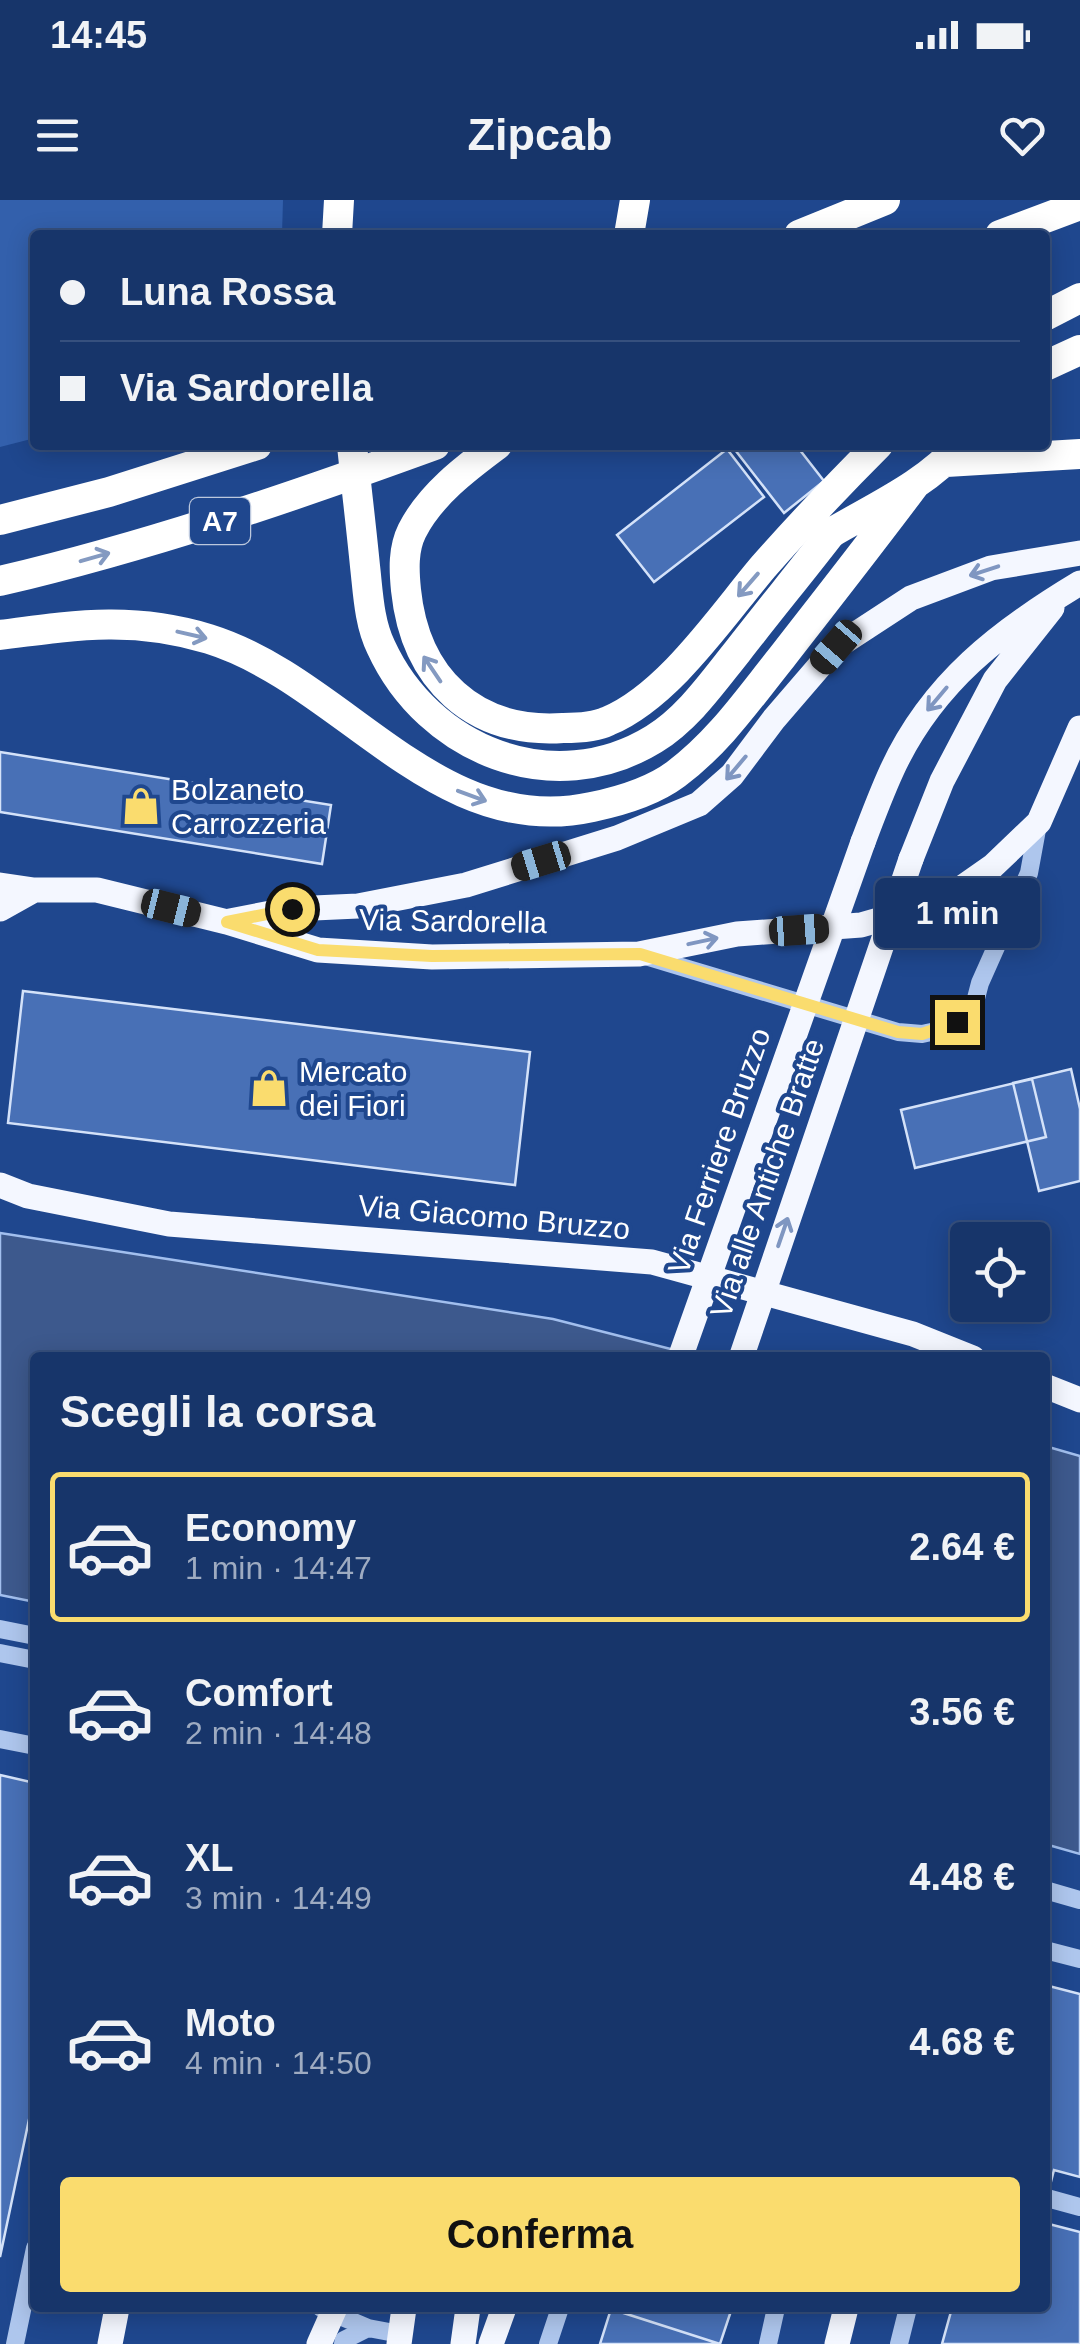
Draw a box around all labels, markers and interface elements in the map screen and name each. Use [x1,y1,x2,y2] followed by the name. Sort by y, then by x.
[50,14,147,56] text: 14:45
[30,108,85,163] icon: menu
[995,108,1050,163] icon: heart
[467,109,613,160] text: Zipcab
[120,271,335,313] text: Luna Rossa
[120,367,373,409] text: Via Sardorella
[190,498,250,544] road number: A7
[78,547,110,565] one-way arrow
[969,563,1001,581] one-way arrow
[737,572,760,597] one-way arrow
[805,615,867,679] car
[175,627,207,645] one-way arrow
[422,656,443,684] one-way arrow
[926,685,948,711] one-way arrow
[725,755,748,780] one-way arrow
[171,773,326,840] place label: Bolzaneto Carrozzeria
[120,785,162,827] shop icon: Bolzaneto Carrozzeria
[455,788,486,806] one-way arrow
[508,838,574,884] car
[874,877,1040,947] callout: 1 min
[138,886,204,930] car
[270,887,315,932] route start
[916,895,999,931] text: 1 min
[359,903,548,939] street label: Via Sardorella
[768,913,830,947] car
[686,930,718,949] one-way arrow
[935,1000,980,1045] route end
[661,1024,777,1278] street label: Via Ferriere Bruzzo
[704,1034,830,1322] street label: Via alle Antiche Bratte
[299,1055,407,1122] place label: Mercato dei Fiori
[248,1067,290,1109] shop icon: Mercato dei Fiori
[357,1189,631,1245] street label: Via Giacomo Bruzzo
[776,1217,794,1249] one-way arrow
[950,1222,1050,1322] map controls
[950,1222,1050,1322] button: locate
[60,1386,375,1437] text: Scegli la corsa
[65,1502,155,1592] icon: car
[185,1507,356,1549] text: Economy
[909,1526,1015,1568] text: 2.64 €
[185,1550,372,1586] text: 1 min · 14:47
[65,1667,155,1757] icon: car
[185,1672,333,1714] text: Comfort
[909,1691,1015,1733] text: 3.56 €
[185,1715,372,1751] text: 2 min · 14:48
[65,1832,155,1922] icon: car
[185,1837,234,1879] text: XL
[909,1856,1015,1898] text: 4.48 €
[185,1880,372,1916] text: 3 min · 14:49
[65,1997,155,2087] icon: car
[185,2002,276,2044] text: Moto
[909,2021,1015,2063] text: 4.68 €
[185,2045,372,2081] text: 4 min · 14:50
[60,2177,1020,2292] button: Conferma

